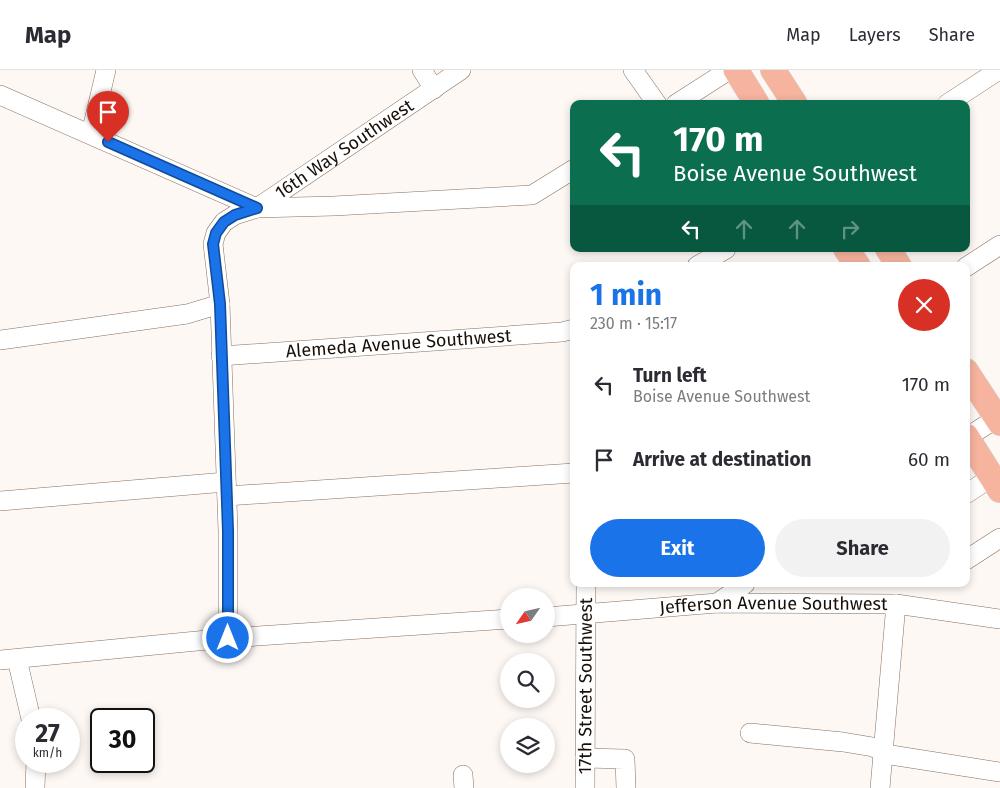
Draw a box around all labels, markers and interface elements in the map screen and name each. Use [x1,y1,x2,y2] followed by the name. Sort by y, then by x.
[25,21,71,49] text: Map
[786,24,821,46] text: Map
[849,24,901,46] text: Layers
[929,24,975,46] text: Share
[87,91,129,142] pin
[271,94,418,204] street label: 16th Way Southwest
[94,98,122,126] icon: arrive
[673,118,764,160] text: 170 m
[590,120,655,185] icon: left
[673,160,917,187] text: Boise Avenue Southwest
[677,215,705,243] icon: left
[730,215,758,243] icon: ahead
[783,215,811,243] icon: ahead
[836,215,864,243] icon: right
[590,277,662,313] text: 1 min
[898,279,950,331] button: close
[590,314,677,333] text: 230 m · 15:17
[285,325,513,362] street label: Alemeda Avenue Southwest
[633,364,707,387] text: Turn left
[590,371,618,399] icon: left
[902,373,950,396] text: 170 m
[633,387,810,406] text: Boise Avenue Southwest
[590,446,618,474] icon: arrive
[633,448,812,471] text: Arrive at destination
[908,448,950,471] text: 60 m
[590,519,765,577] button: Exit
[775,519,950,577] button: Share
[500,588,555,642] north arrow
[500,588,555,773] map controls
[659,592,888,619] street label: Jefferson Avenue Southwest
[574,597,597,774] street label: 17th Street Southwest
[201,611,253,663] position arrow
[500,653,555,708] button: search
[90,708,155,773] speed limit sign: 30
[500,718,555,773] button: layers
[35,719,60,749] text: 27
[33,746,62,760] text: km/h

